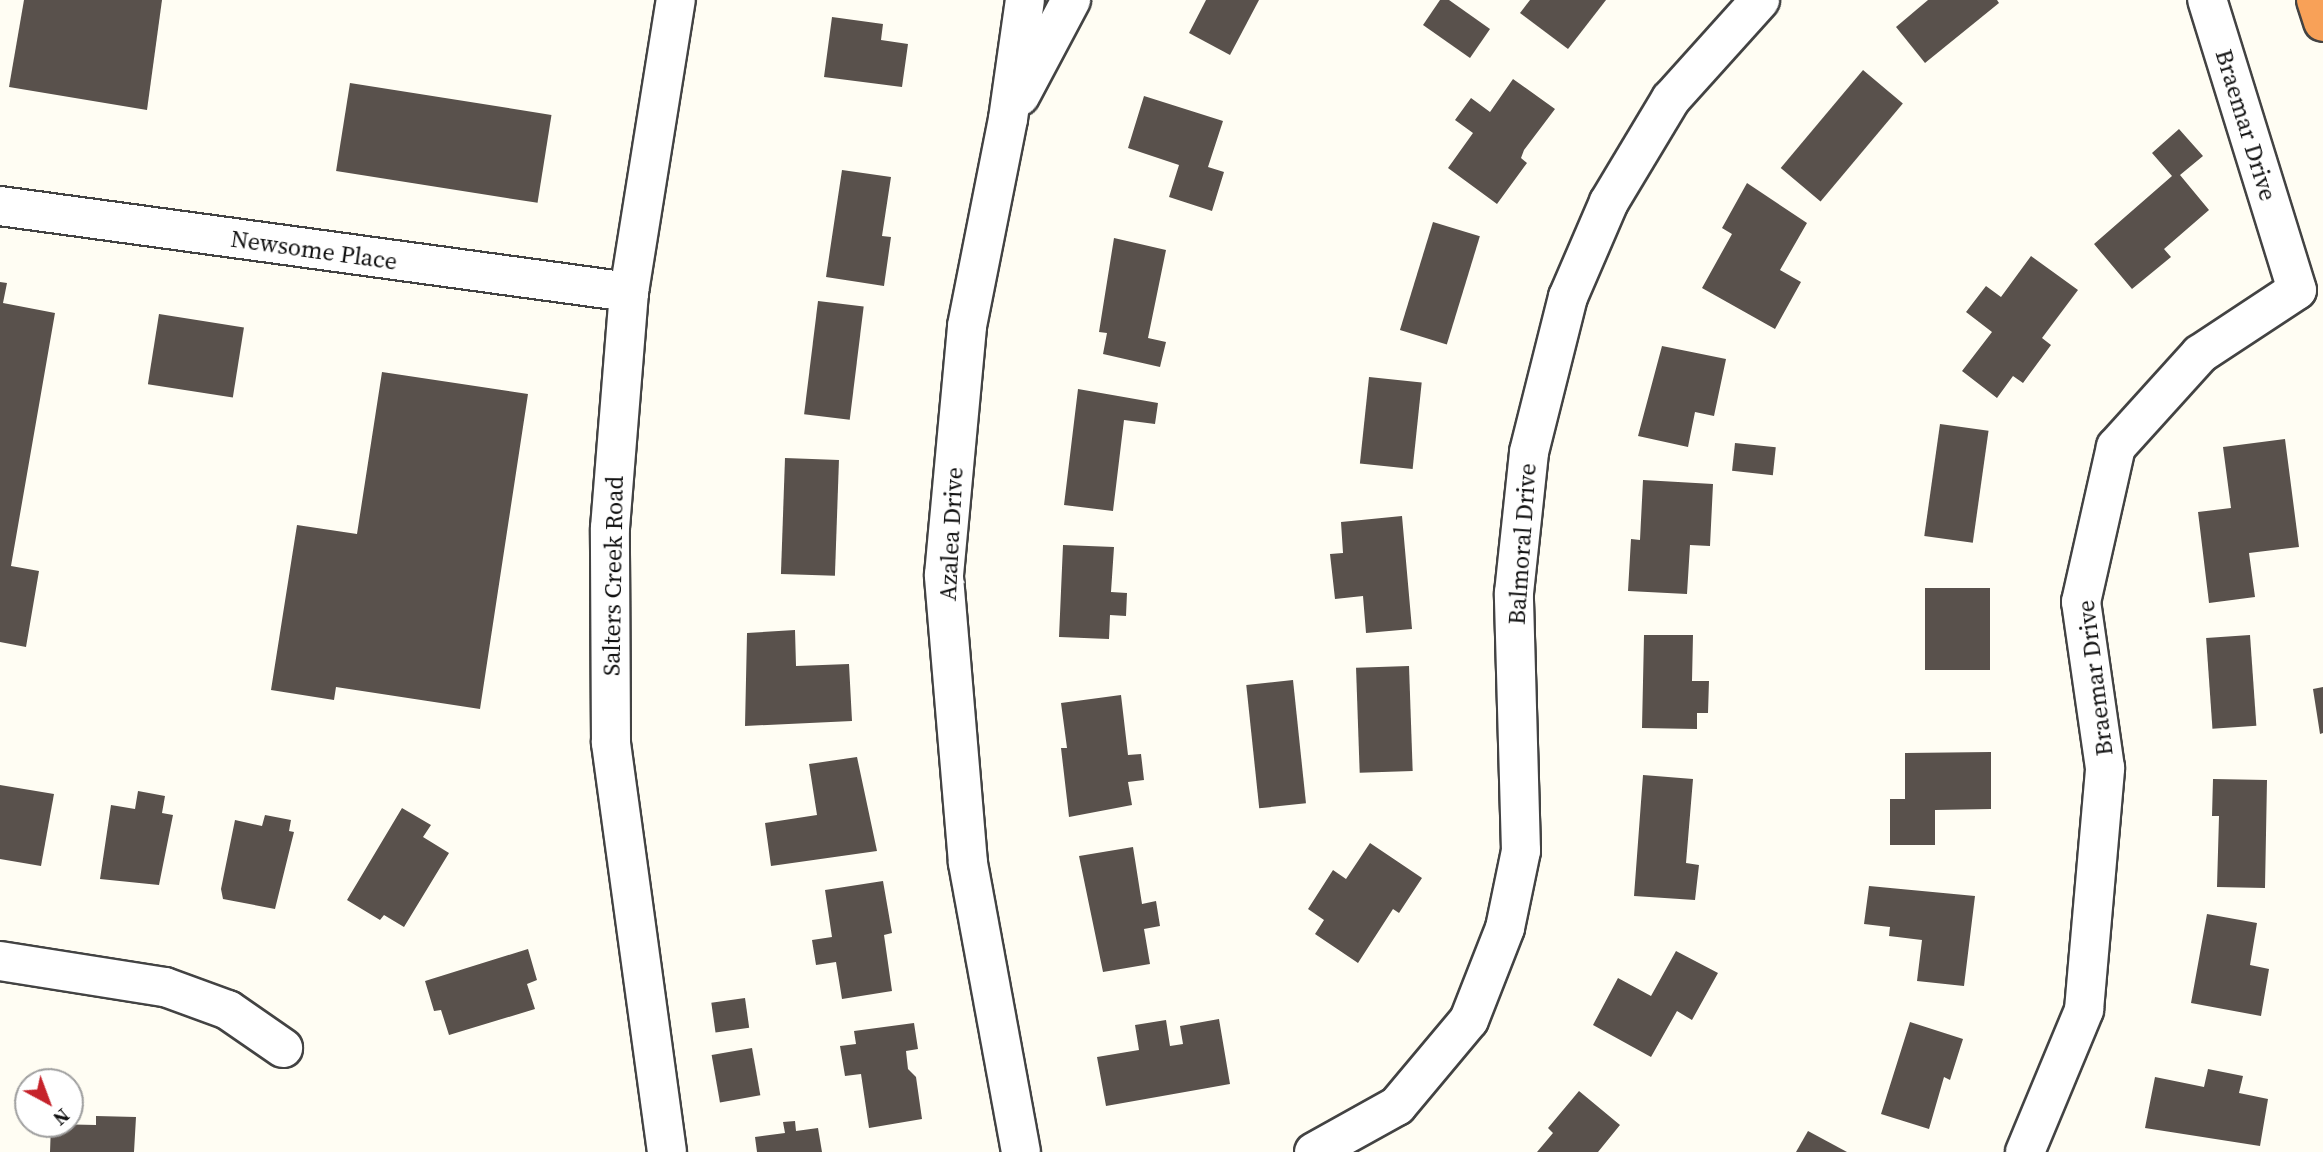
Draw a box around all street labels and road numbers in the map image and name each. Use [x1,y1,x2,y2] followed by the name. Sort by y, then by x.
[2209,46,2283,204] street label: Braemar Drive
[229,224,399,276] street label: Newsome Place
[1502,462,1542,626] street label: Balmoral Drive
[933,466,969,602] street label: Azalea Drive
[597,476,629,676] street label: Salters Creek Road
[2071,598,2119,758] street label: Braemar Drive

